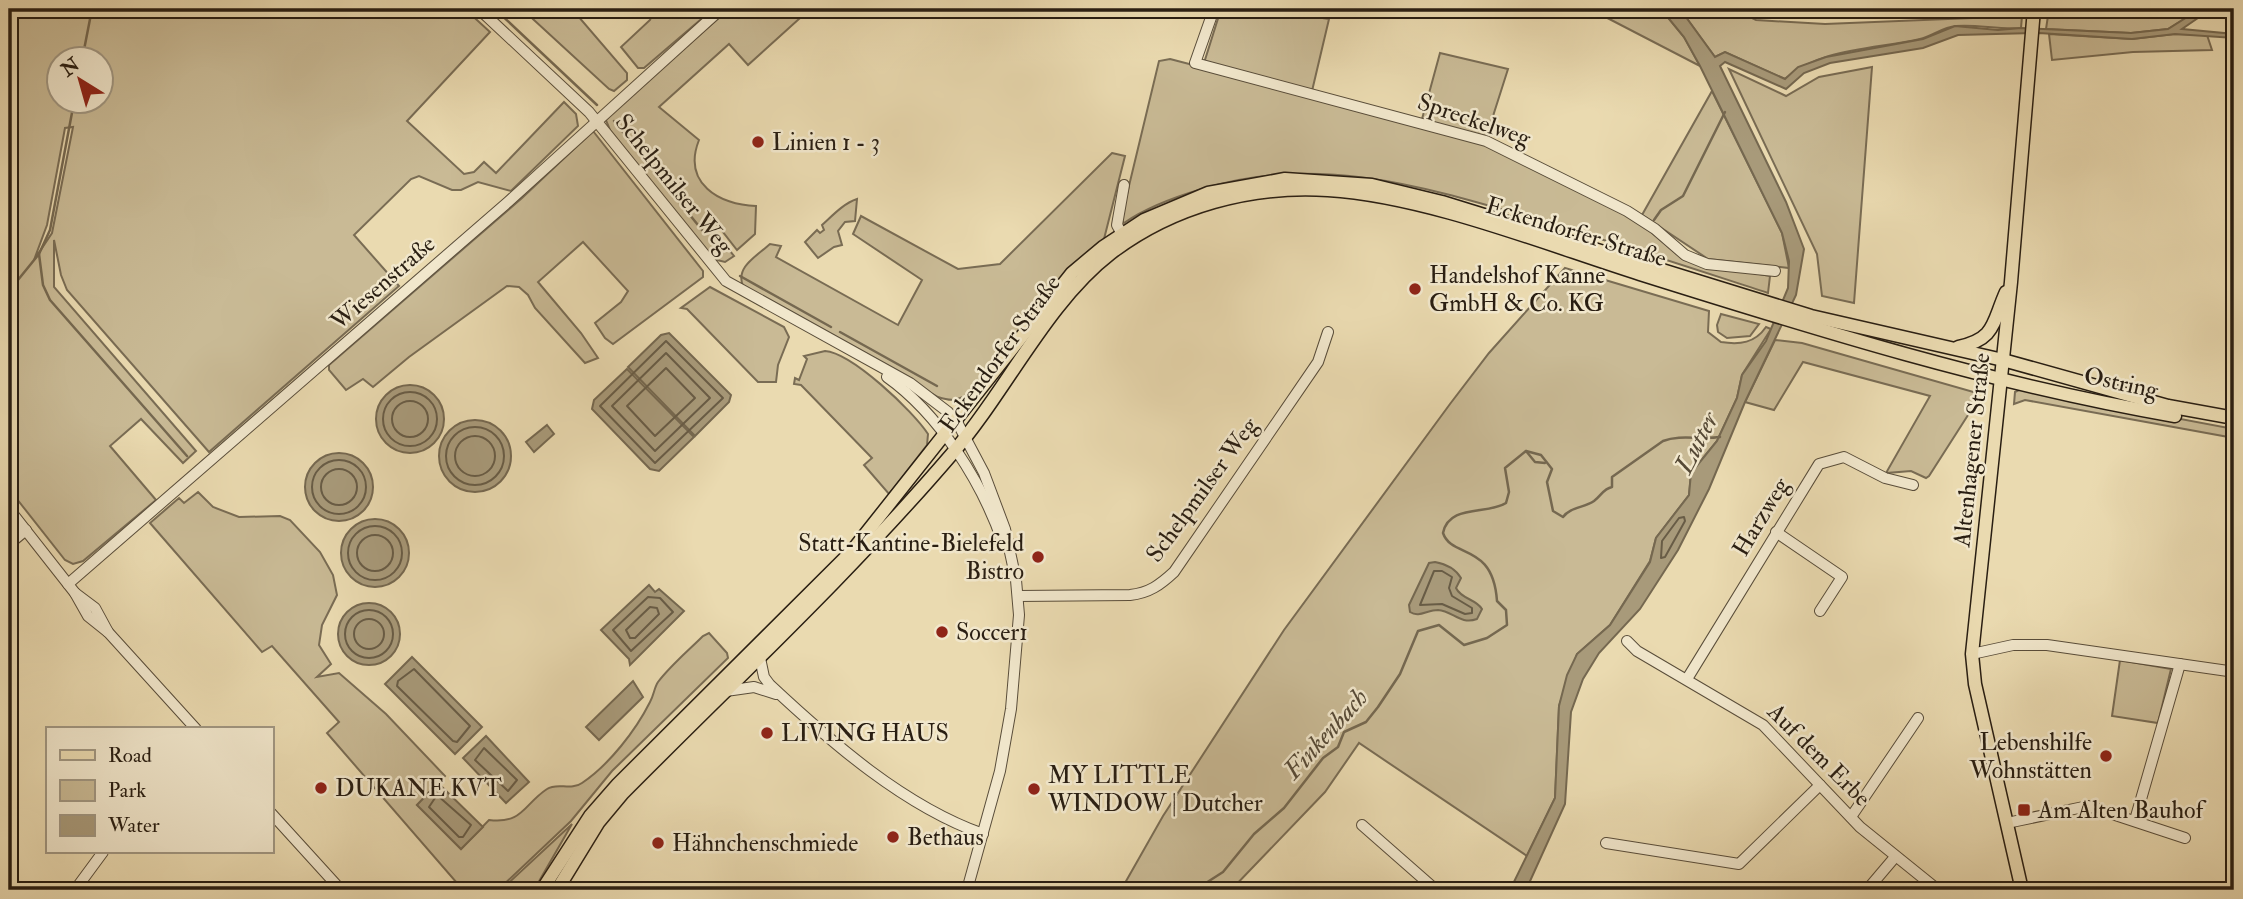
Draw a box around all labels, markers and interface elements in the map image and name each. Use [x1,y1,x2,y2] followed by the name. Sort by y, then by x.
[46,46,116,116] north arrow
[56,52,85,83] text: N
[1413,86,1536,154] street label: Spreckelweg
[608,108,741,261] street label: Schelpmilser Weg
[772,127,880,158] place label: Linien 1 - 3
[750,134,766,150] marker: Linien 1 - 3
[1482,190,1670,274] street label: Eckendorfer Straße
[323,229,442,338] street label: Wiesenstraße
[1429,260,1605,319] place label: Handelshof Kanne GmbH & Co. KG
[932,269,1068,439] street label: Eckendorfer Straße
[1407,281,1423,297] marker: Handelshof Kanne GmbH & Co. KG
[1946,351,1998,550] street label: Altenhagener Straße
[2081,360,2162,406] street label: Ostring
[1668,406,1727,480] water label: Lutter
[1139,411,1266,568] street label: Schelpmilser Weg
[1725,471,1797,562] street label: Harzweg
[798,528,1024,587] place label: Statt-Kantine-Bielefeld Bistro
[1030,549,1046,565] marker: Statt-Kantine-Bielefeld Bistro
[956,617,1028,648] place label: Soccer1
[934,624,950,640] marker: Soccer1
[1276,682,1375,787] water label: Finkenbach
[1760,696,1877,813] street label: Auf dem Erbe
[781,718,949,749] place label: LIVING HAUS
[759,725,775,741] marker: LIVING HAUS
[46,727,273,853] legend
[1968,727,2092,786] place label: Lebenshilfe Wohnstätten
[108,742,153,769] text: Road
[2098,748,2114,764] marker: Lebenshilfe Wohnstätten
[1047,760,1263,819] place label: MY LITTLE WINDOW | Dutcher
[335,773,502,804] place label: DUKANE KVT
[108,777,146,804] text: Park
[313,780,329,796] marker: DUKANE KVT
[1026,781,1042,797] marker: MY LITTLE WINDOW | Dutcher
[2037,795,2207,826] place label: Am Alten Bauhof
[2016,802,2032,818] marker: Am Alten Bauhof
[107,812,160,839] text: Water
[907,822,984,853] place label: Bethaus
[672,828,858,859] place label: Hähnchenschmiede
[885,829,901,845] marker: Bethaus
[650,835,666,851] marker: Hähnchenschmiede

